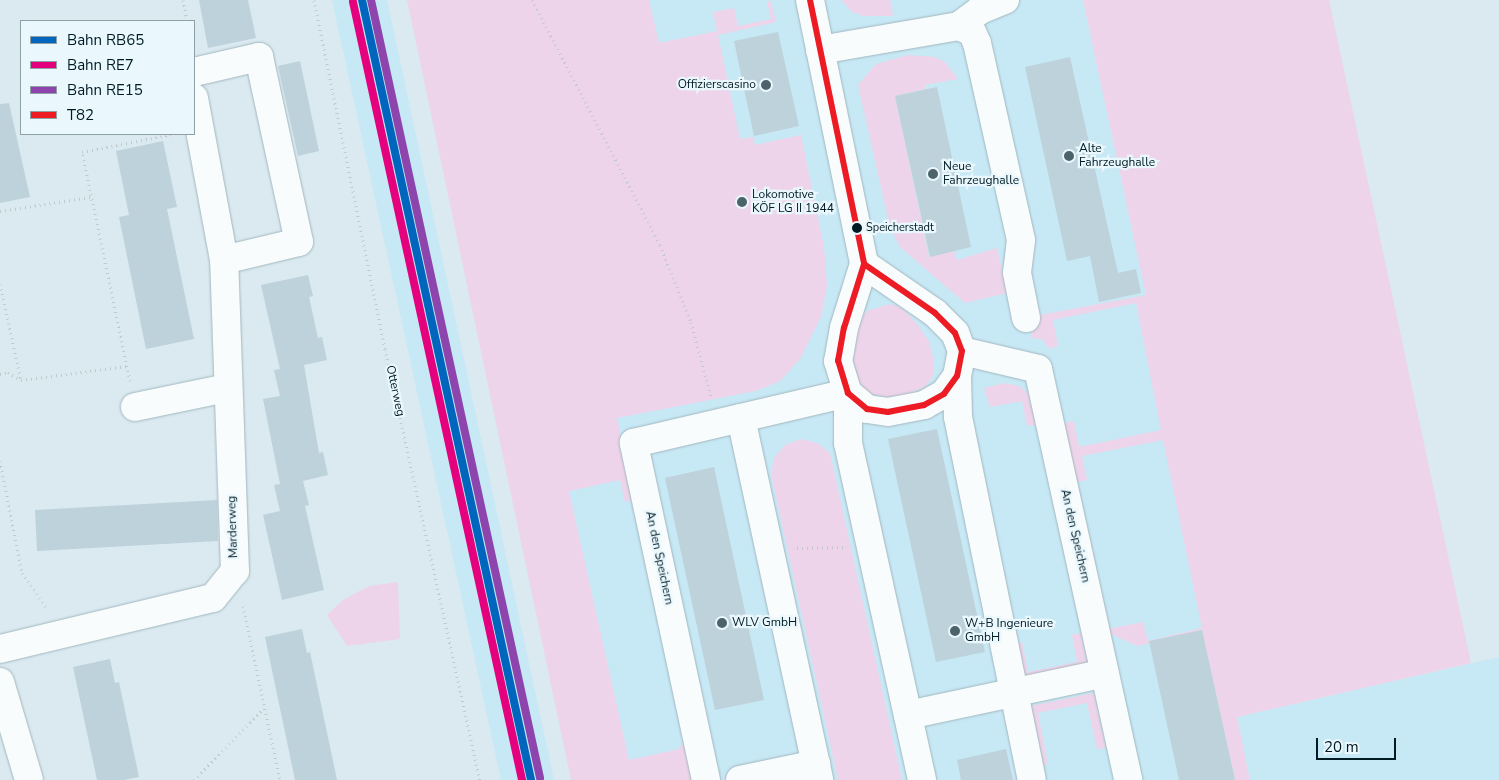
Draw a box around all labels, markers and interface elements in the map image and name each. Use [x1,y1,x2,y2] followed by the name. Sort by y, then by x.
[20,20,195,135] legend
[67,30,144,50] text: Bahn RB65
[67,55,134,75] text: Bahn RE7
[678,78,756,92] place label: Offizierscasino
[760,79,772,91] marker: Offizierscasino
[67,80,143,100] text: Bahn RE15
[67,105,94,125] text: T82
[1079,142,1155,170] place label: Alte Fahrzeughalle
[1063,150,1075,162] marker: Alte Fahrzeughalle
[943,160,1019,188] place label: Neue Fahrzeughalle
[927,168,939,180] marker: Neue Fahrzeughalle
[752,188,834,216] place label: Lokomotive KÖF LG II 1944
[736,196,748,208] marker: Lokomotive KÖF LG II 1944
[866,221,934,235] place label: Speicherstadt
[852,223,862,233] marker: Speicherstadt
[383,364,407,418] street label: Otterweg
[1057,488,1093,584] street label: An den Speichern
[225,496,241,558] street label: Marderweg
[642,510,676,606] street label: An den Speichern
[732,616,797,630] place label: WLV GmbH
[716,617,728,629] marker: WLV GmbH
[965,617,1053,645] place label: W+B Ingenieure GmbH
[949,625,961,637] marker: W+B Ingenieure GmbH
[1319,728,1399,760] scale bar
[1324,737,1359,757] text: 20 m

